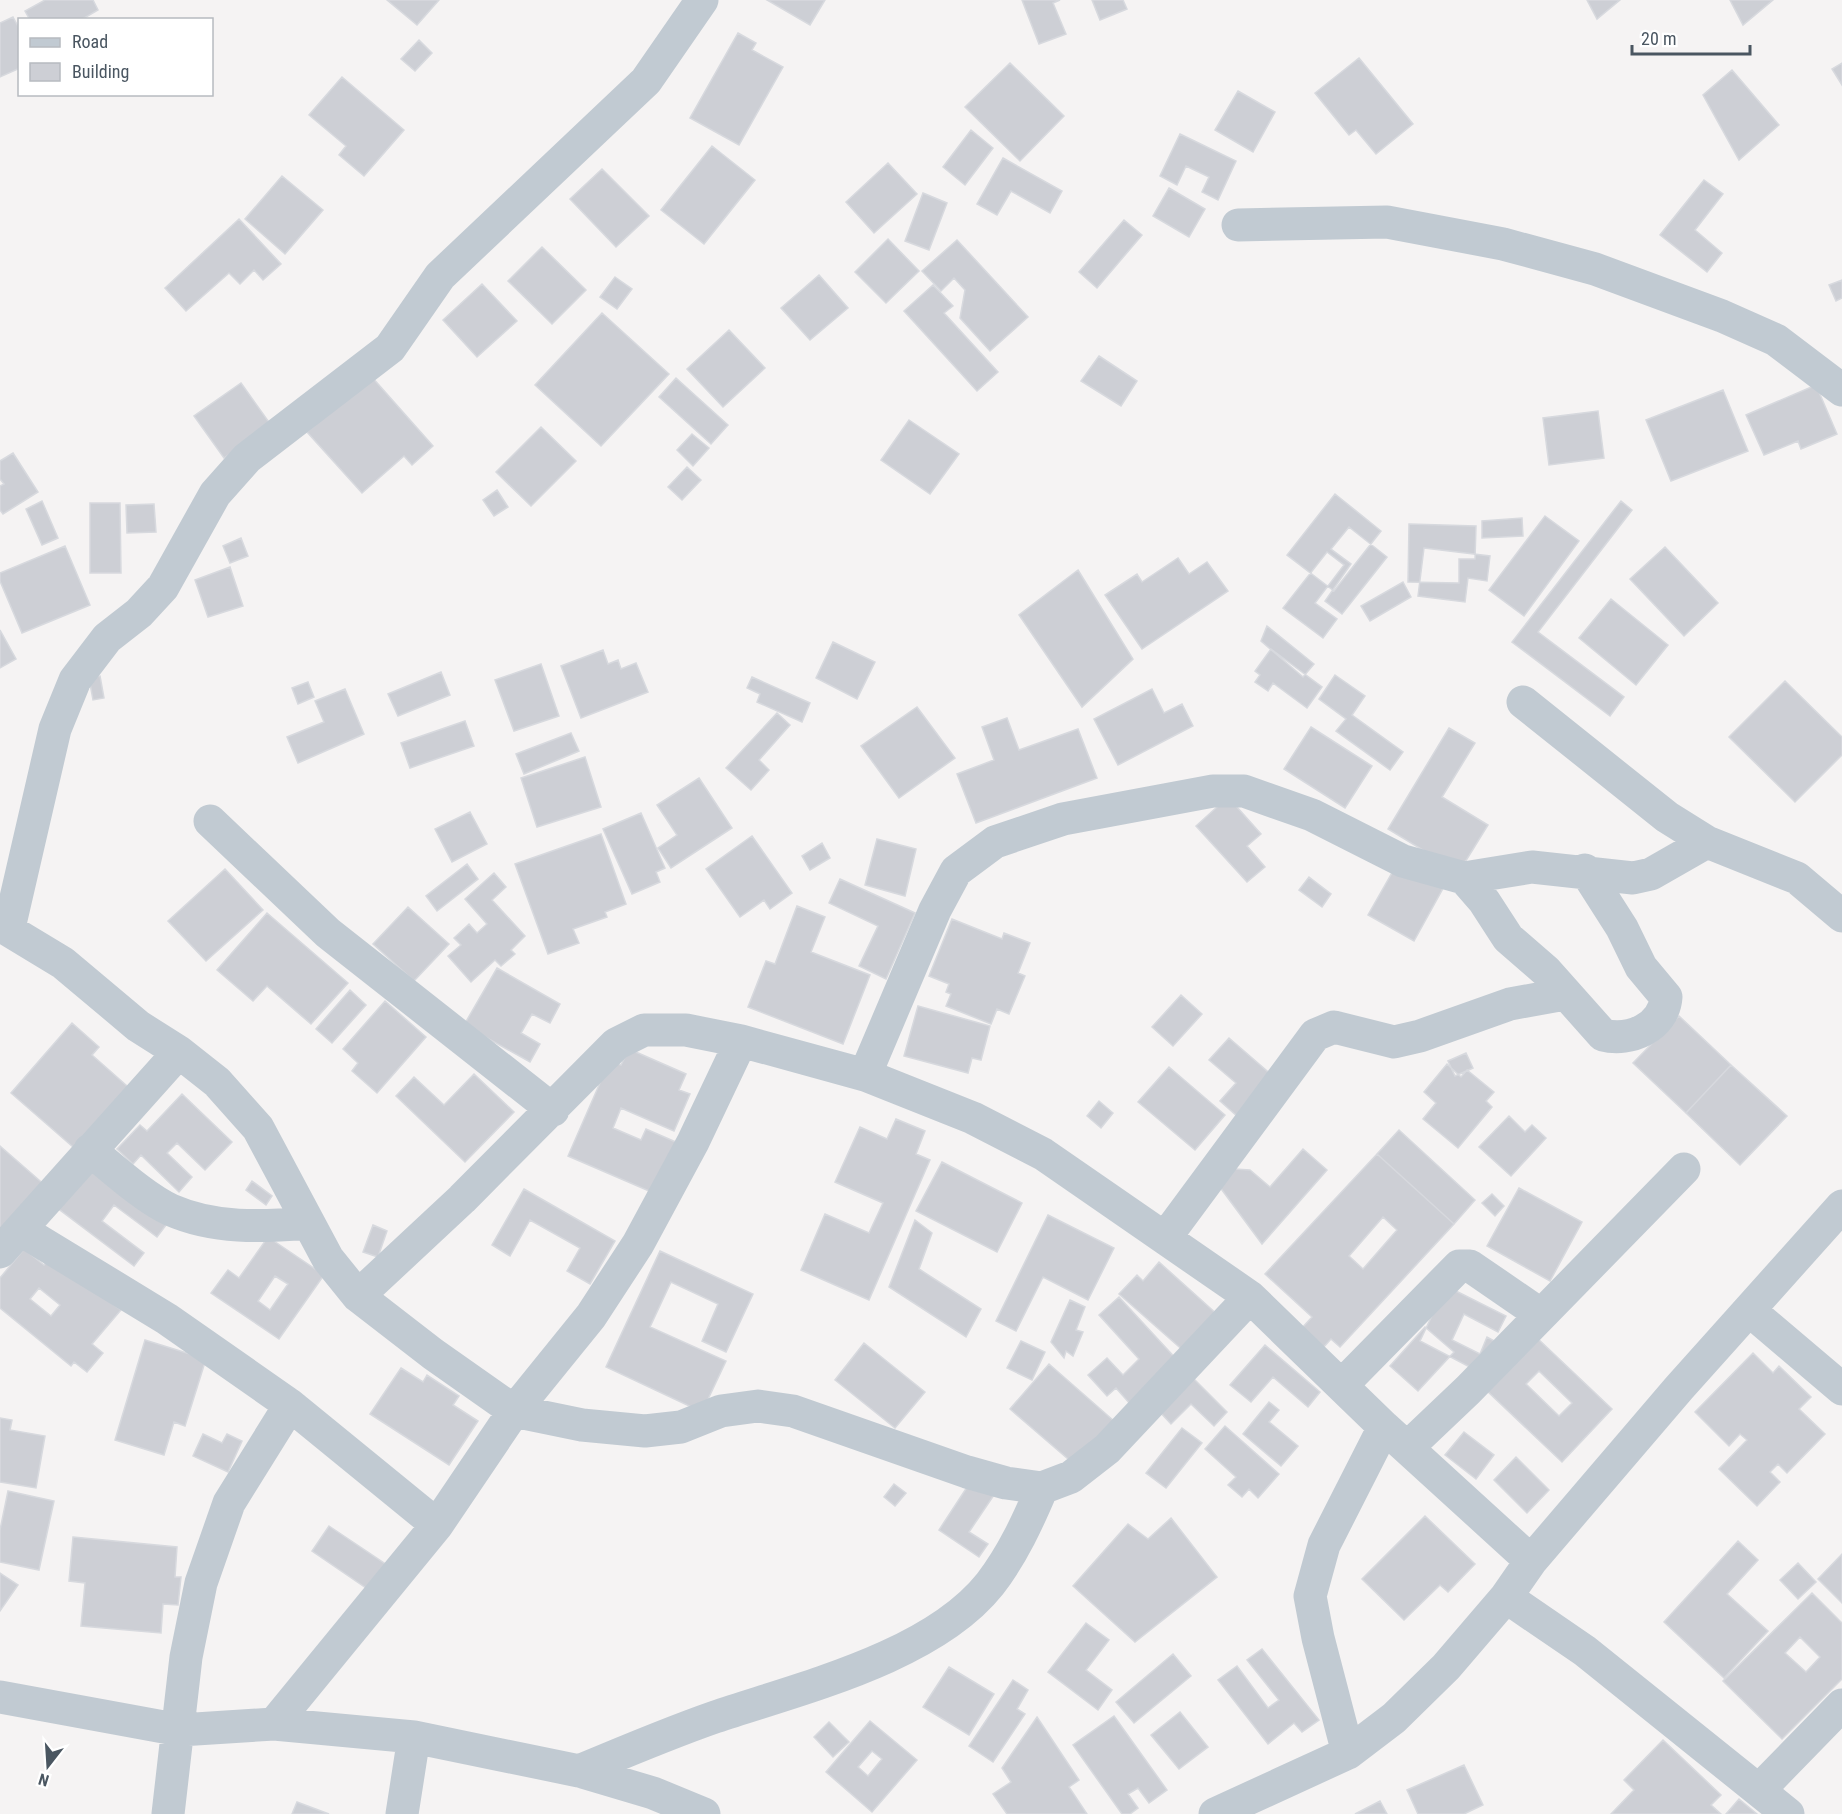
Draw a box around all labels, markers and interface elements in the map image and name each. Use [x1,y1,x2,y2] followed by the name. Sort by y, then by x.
[18,18,213,96] legend
[1632,18,1750,56] scale bar
[1641,28,1676,49] text: 20 m
[72,31,108,52] text: Road
[72,61,129,82] text: Building
[18,1736,78,1796] north arrow
[36,1769,51,1790] text: N

